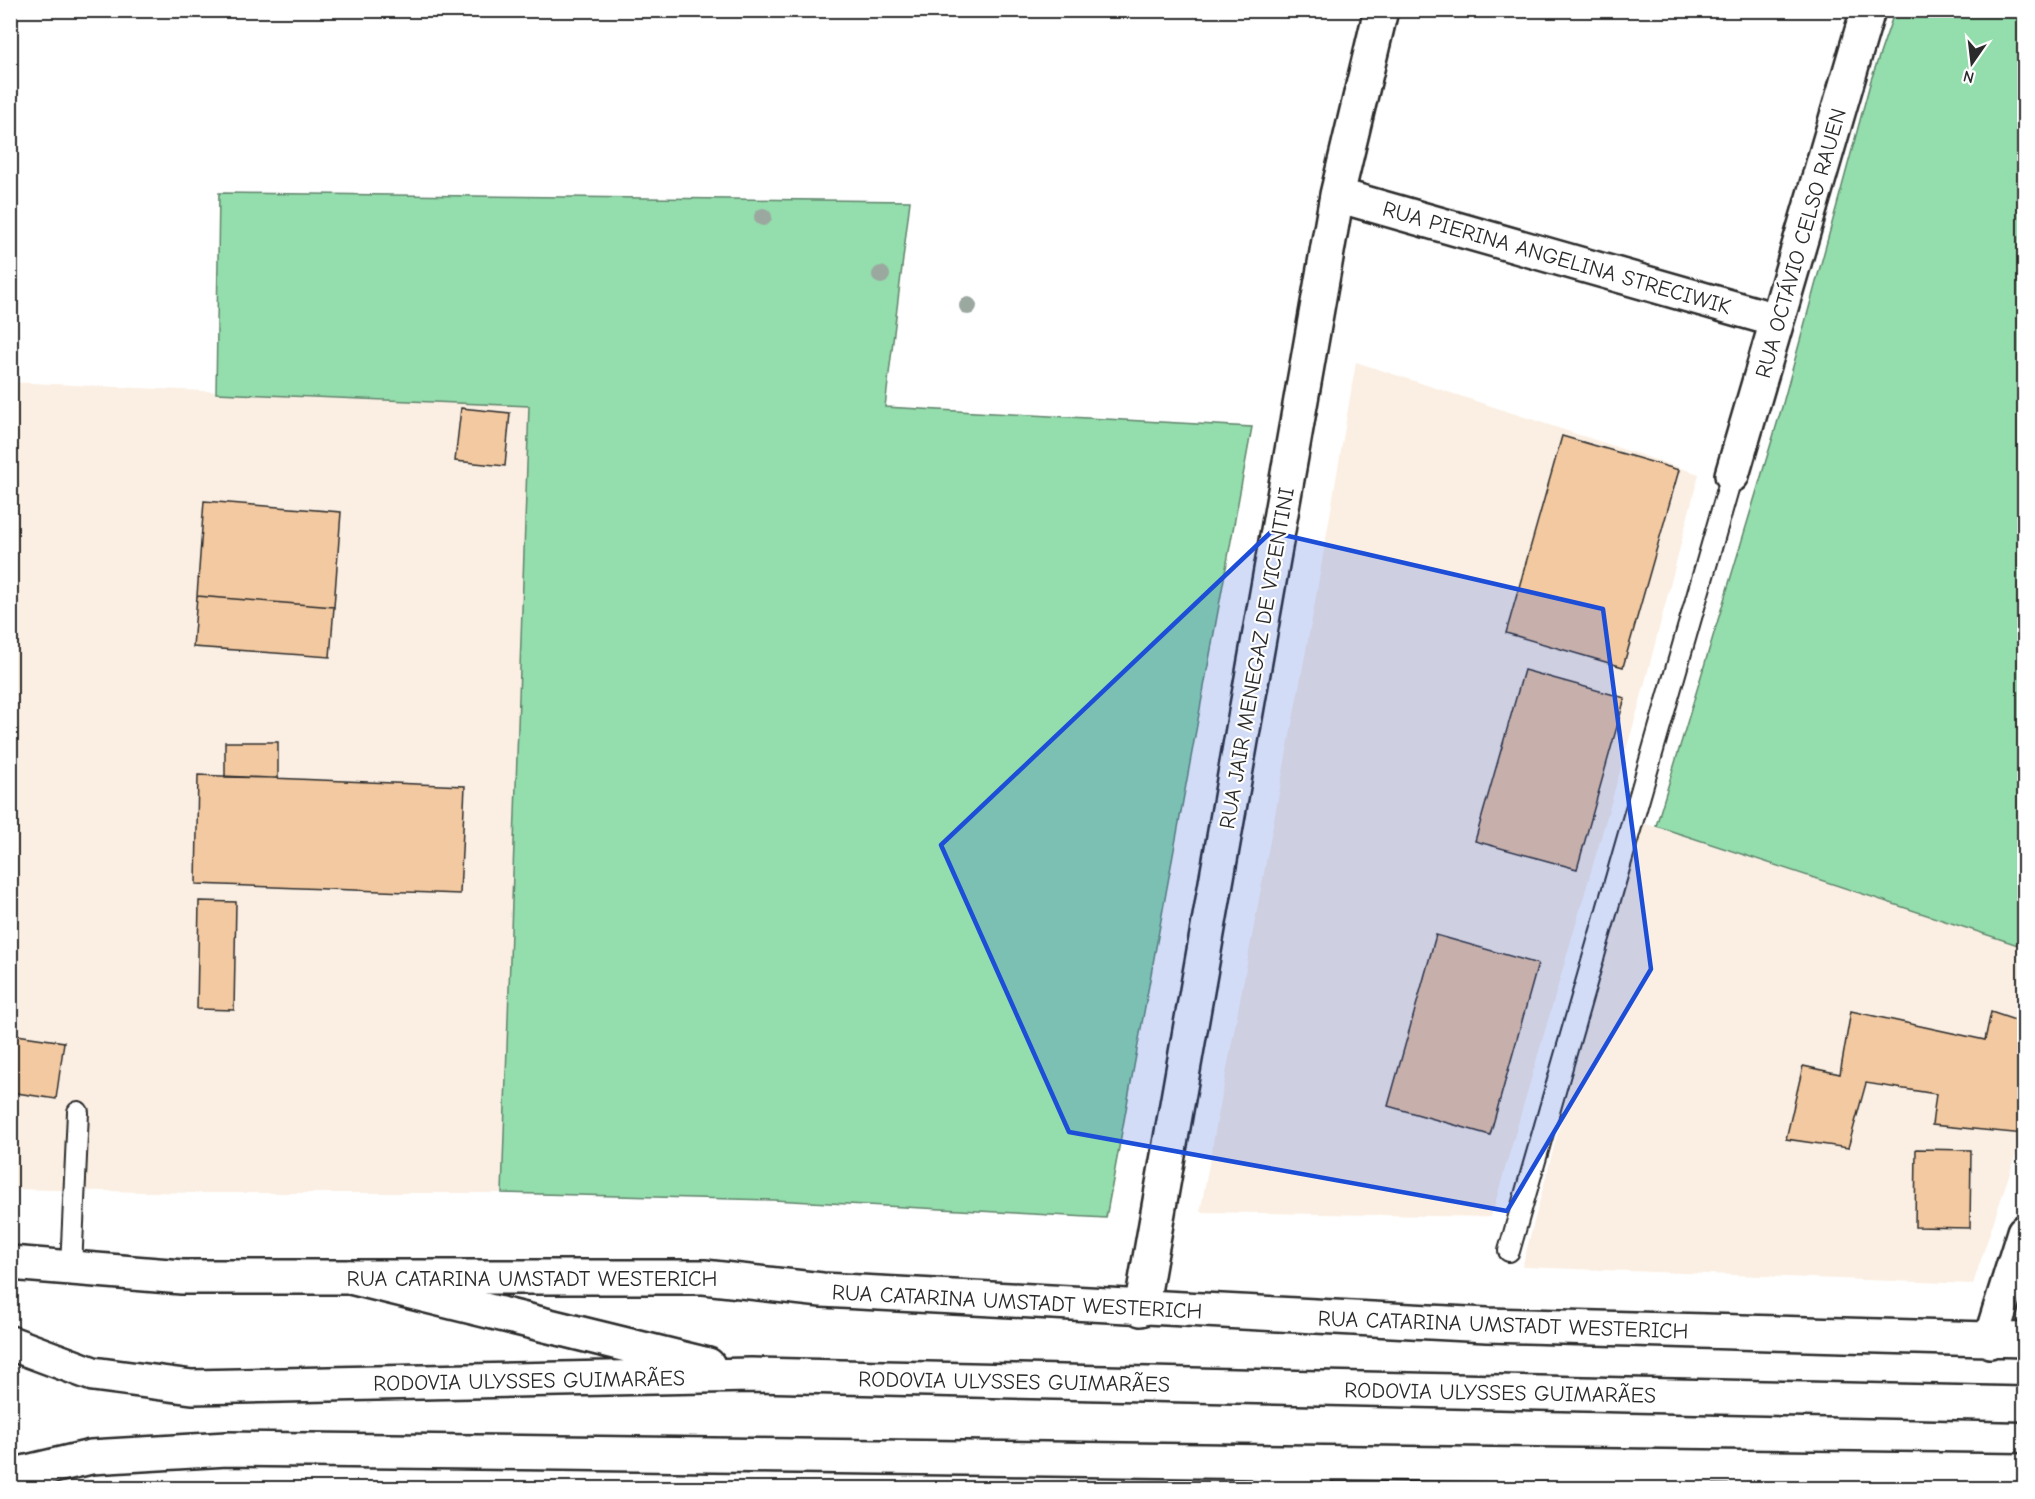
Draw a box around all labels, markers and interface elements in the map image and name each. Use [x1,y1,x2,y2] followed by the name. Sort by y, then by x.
[1942,33,2002,93] north arrow
[1961,67,1976,87] text: N
[1750,105,1852,381] street label: RUA OCTÁVIO CELSO RAUEN
[1380,196,1734,320] street label: RUA PIERINA ANGELINA STRECIWIK
[1214,485,1300,831] street label: RUA JAIR MENEGAZ DE VICENTINI
[347,1266,717,1292] street label: RUA CATARINA UMSTADT WESTERICH
[831,1279,1203,1325] street label: RUA CATARINA UMSTADT WESTERICH
[1317,1306,1689,1344] street label: RUA CATARINA UMSTADT WESTERICH
[373,1365,685,1397] street label: RODOVIA ULYSSES GUIMARÃES
[858,1366,1170,1398] street label: RODOVIA ULYSSES GUIMARÃES
[1344,1377,1656,1409] street label: RODOVIA ULYSSES GUIMARÃES

